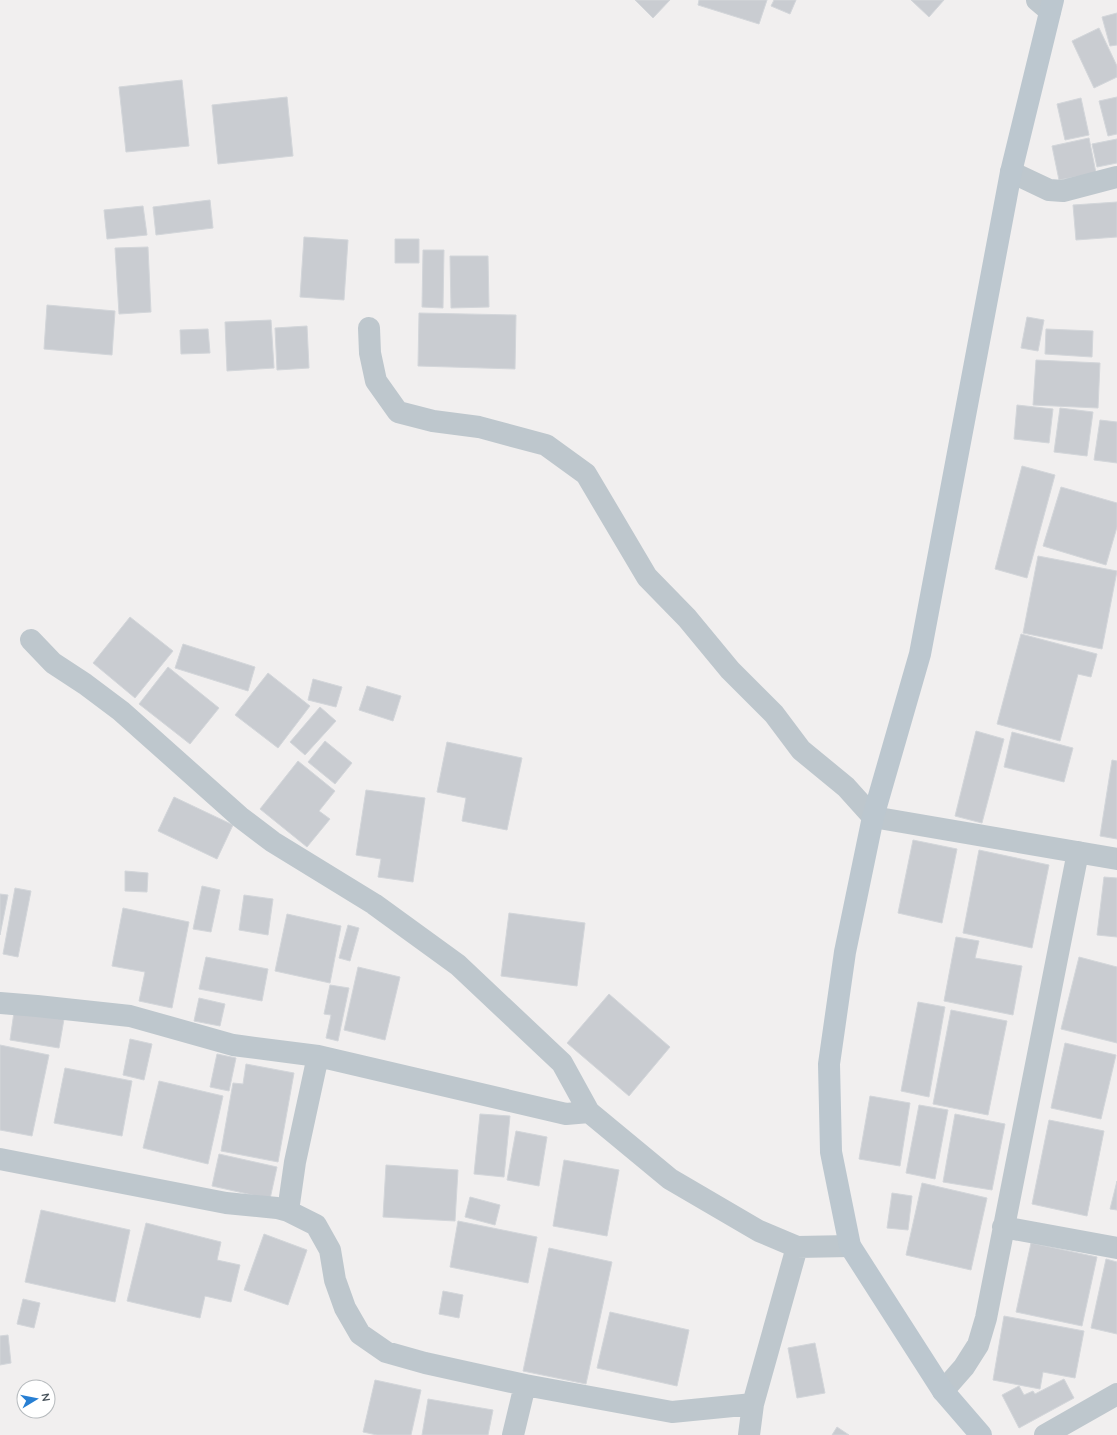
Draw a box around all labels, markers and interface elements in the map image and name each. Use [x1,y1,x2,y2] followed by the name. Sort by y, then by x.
[16,1379,56,1419] north arrow
[38,1392,53,1402] text: N

